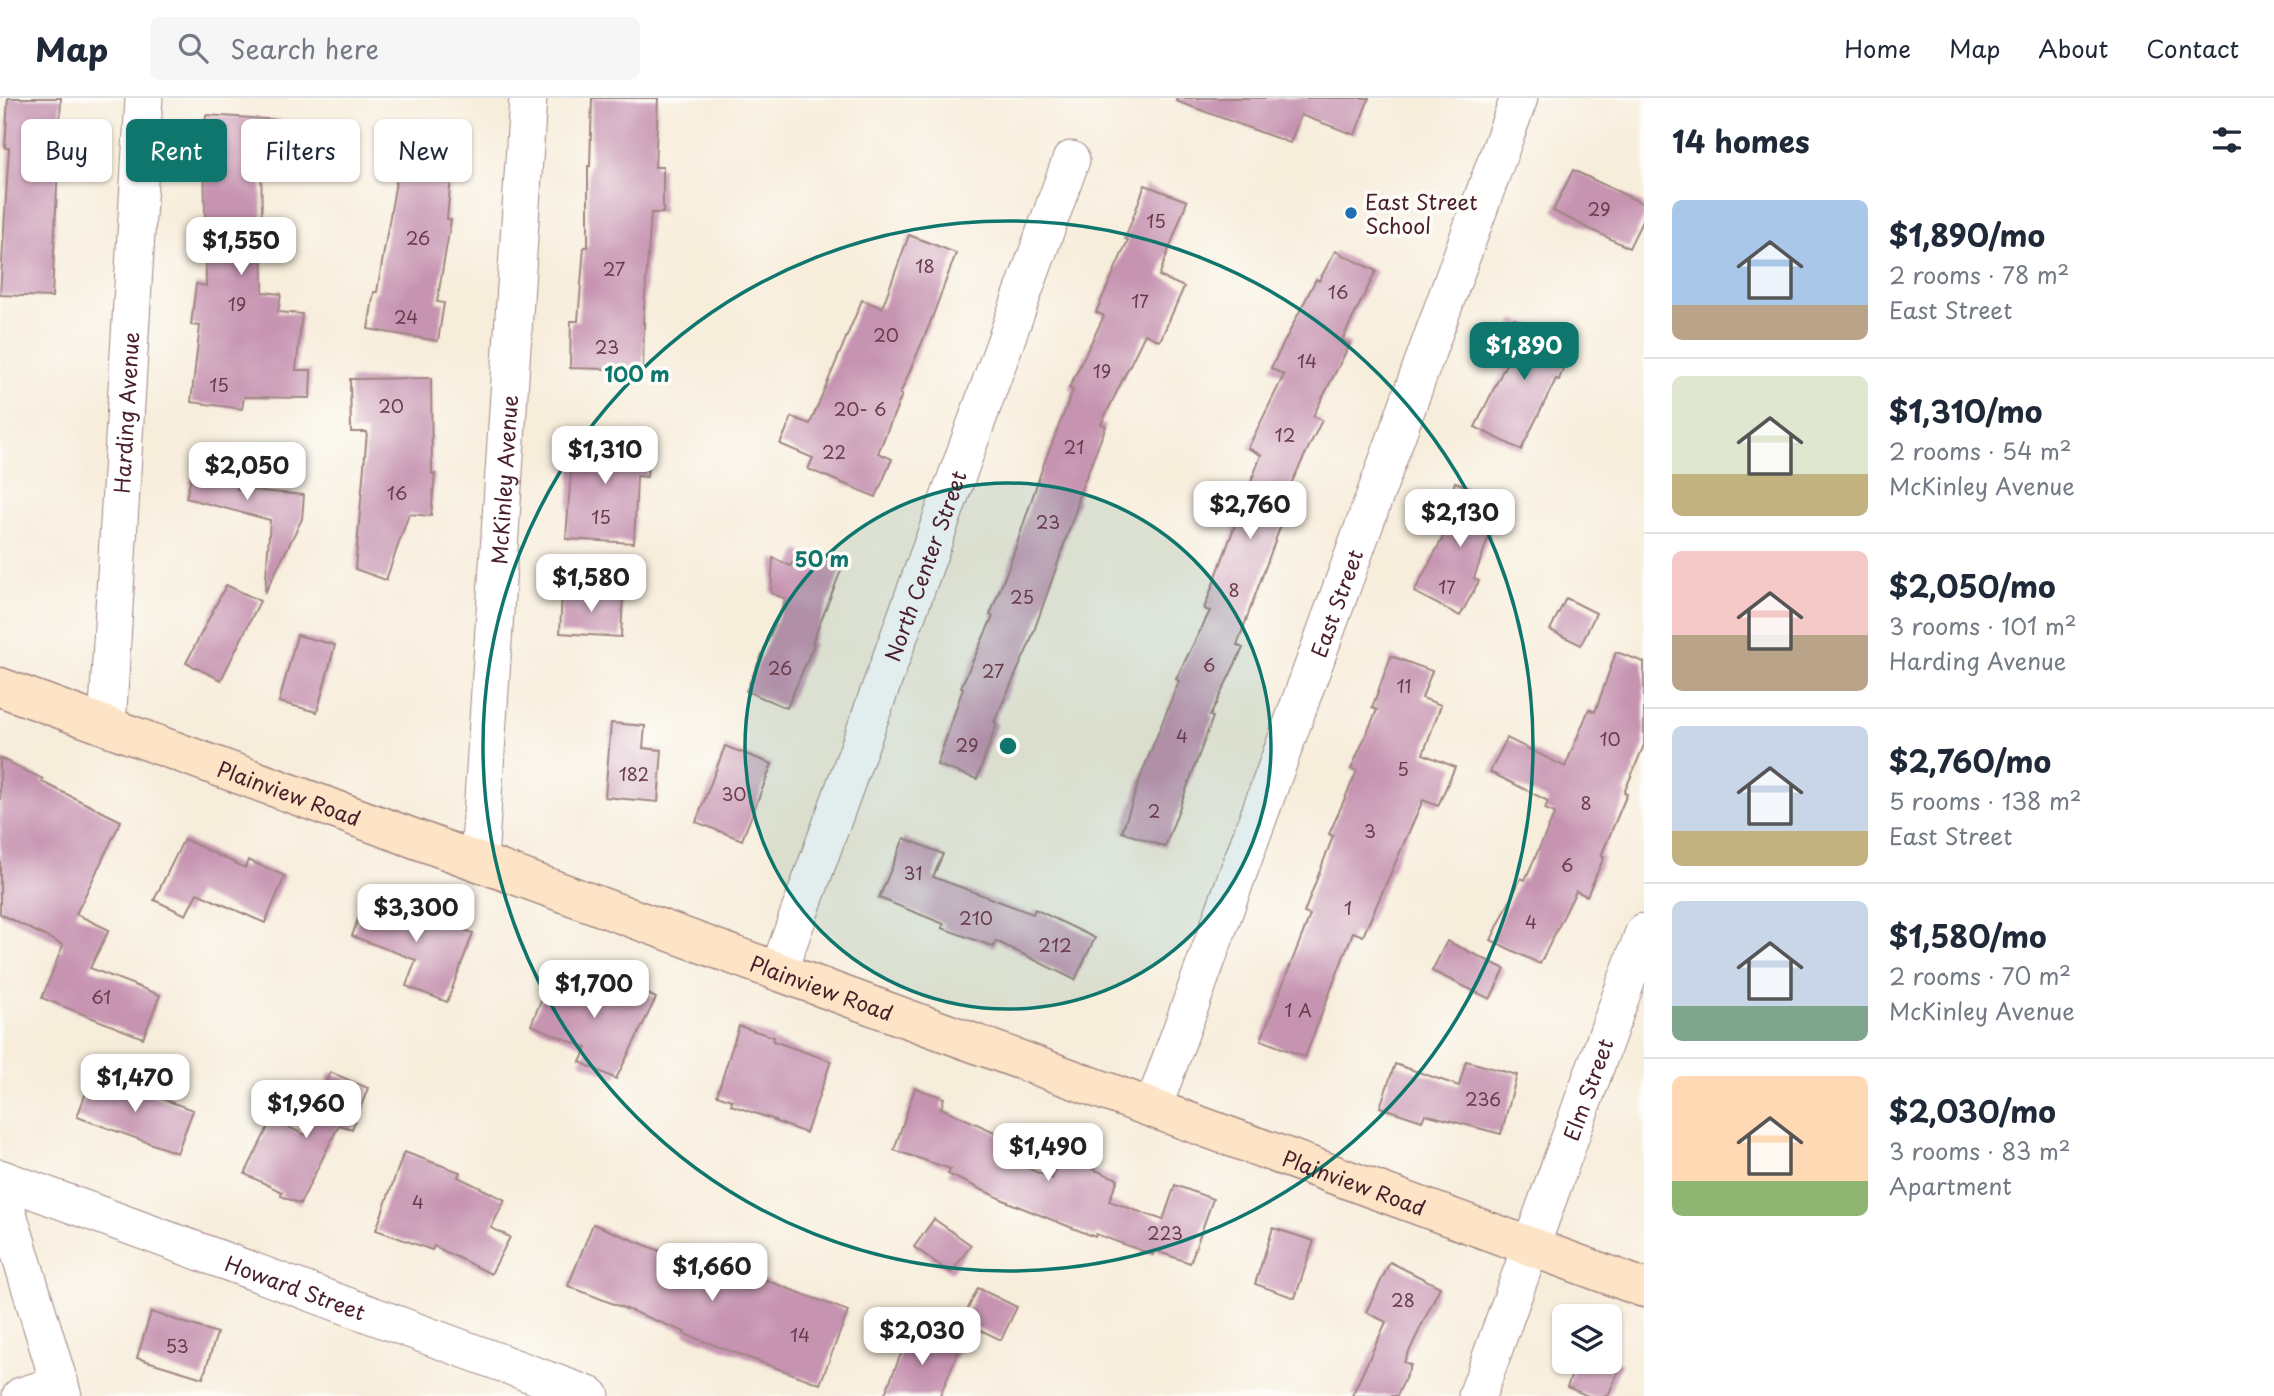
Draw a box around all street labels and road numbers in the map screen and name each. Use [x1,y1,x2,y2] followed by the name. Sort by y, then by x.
[105,331,146,494] street label: Harding Avenue
[482,394,525,566] street label: McKinley Avenue
[876,466,974,666] street label: North Center Street
[1302,545,1370,662] street label: East Street
[213,752,365,834] street label: Plainview Road
[746,947,898,1028] street label: Plainview Road
[1554,1034,1620,1145] street label: Elm Street
[1278,1141,1430,1223] street label: Plainview Road
[221,1247,370,1328] street label: Howard Street

